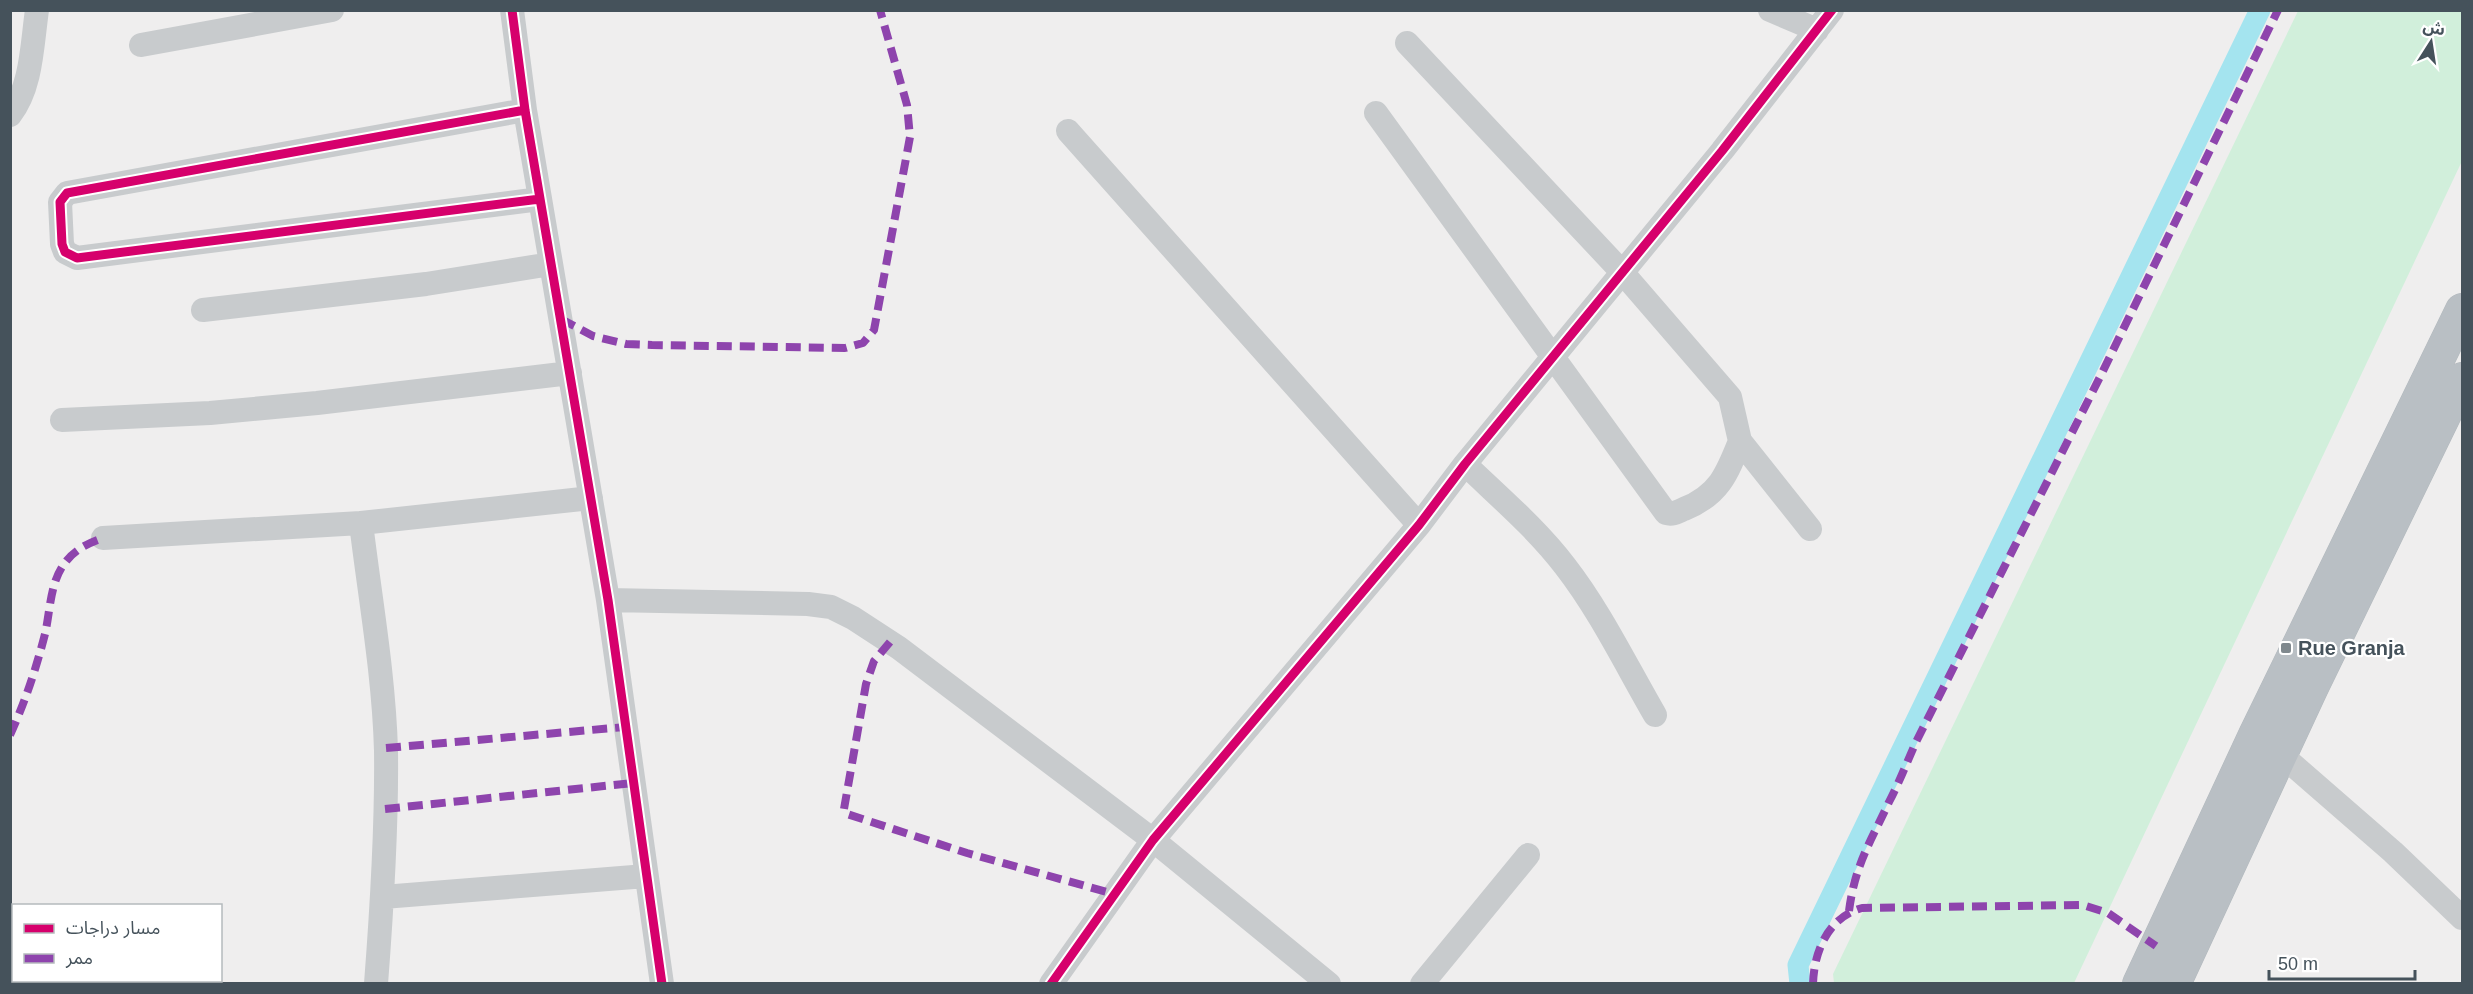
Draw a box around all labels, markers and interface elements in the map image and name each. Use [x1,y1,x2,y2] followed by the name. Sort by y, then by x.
[2401,12,2461,72] north arrow
[2421,17,2447,39] text: ش
[2298,637,2406,659] place label: Rue Granja
[2279,641,2293,655] marker: Rue Granja
[12,904,222,982] legend
[66,918,160,939] text: مسار دراجات
[2269,943,2414,981] scale bar
[65,948,93,969] text: ممر
[2278,954,2318,974] text: 50 m

